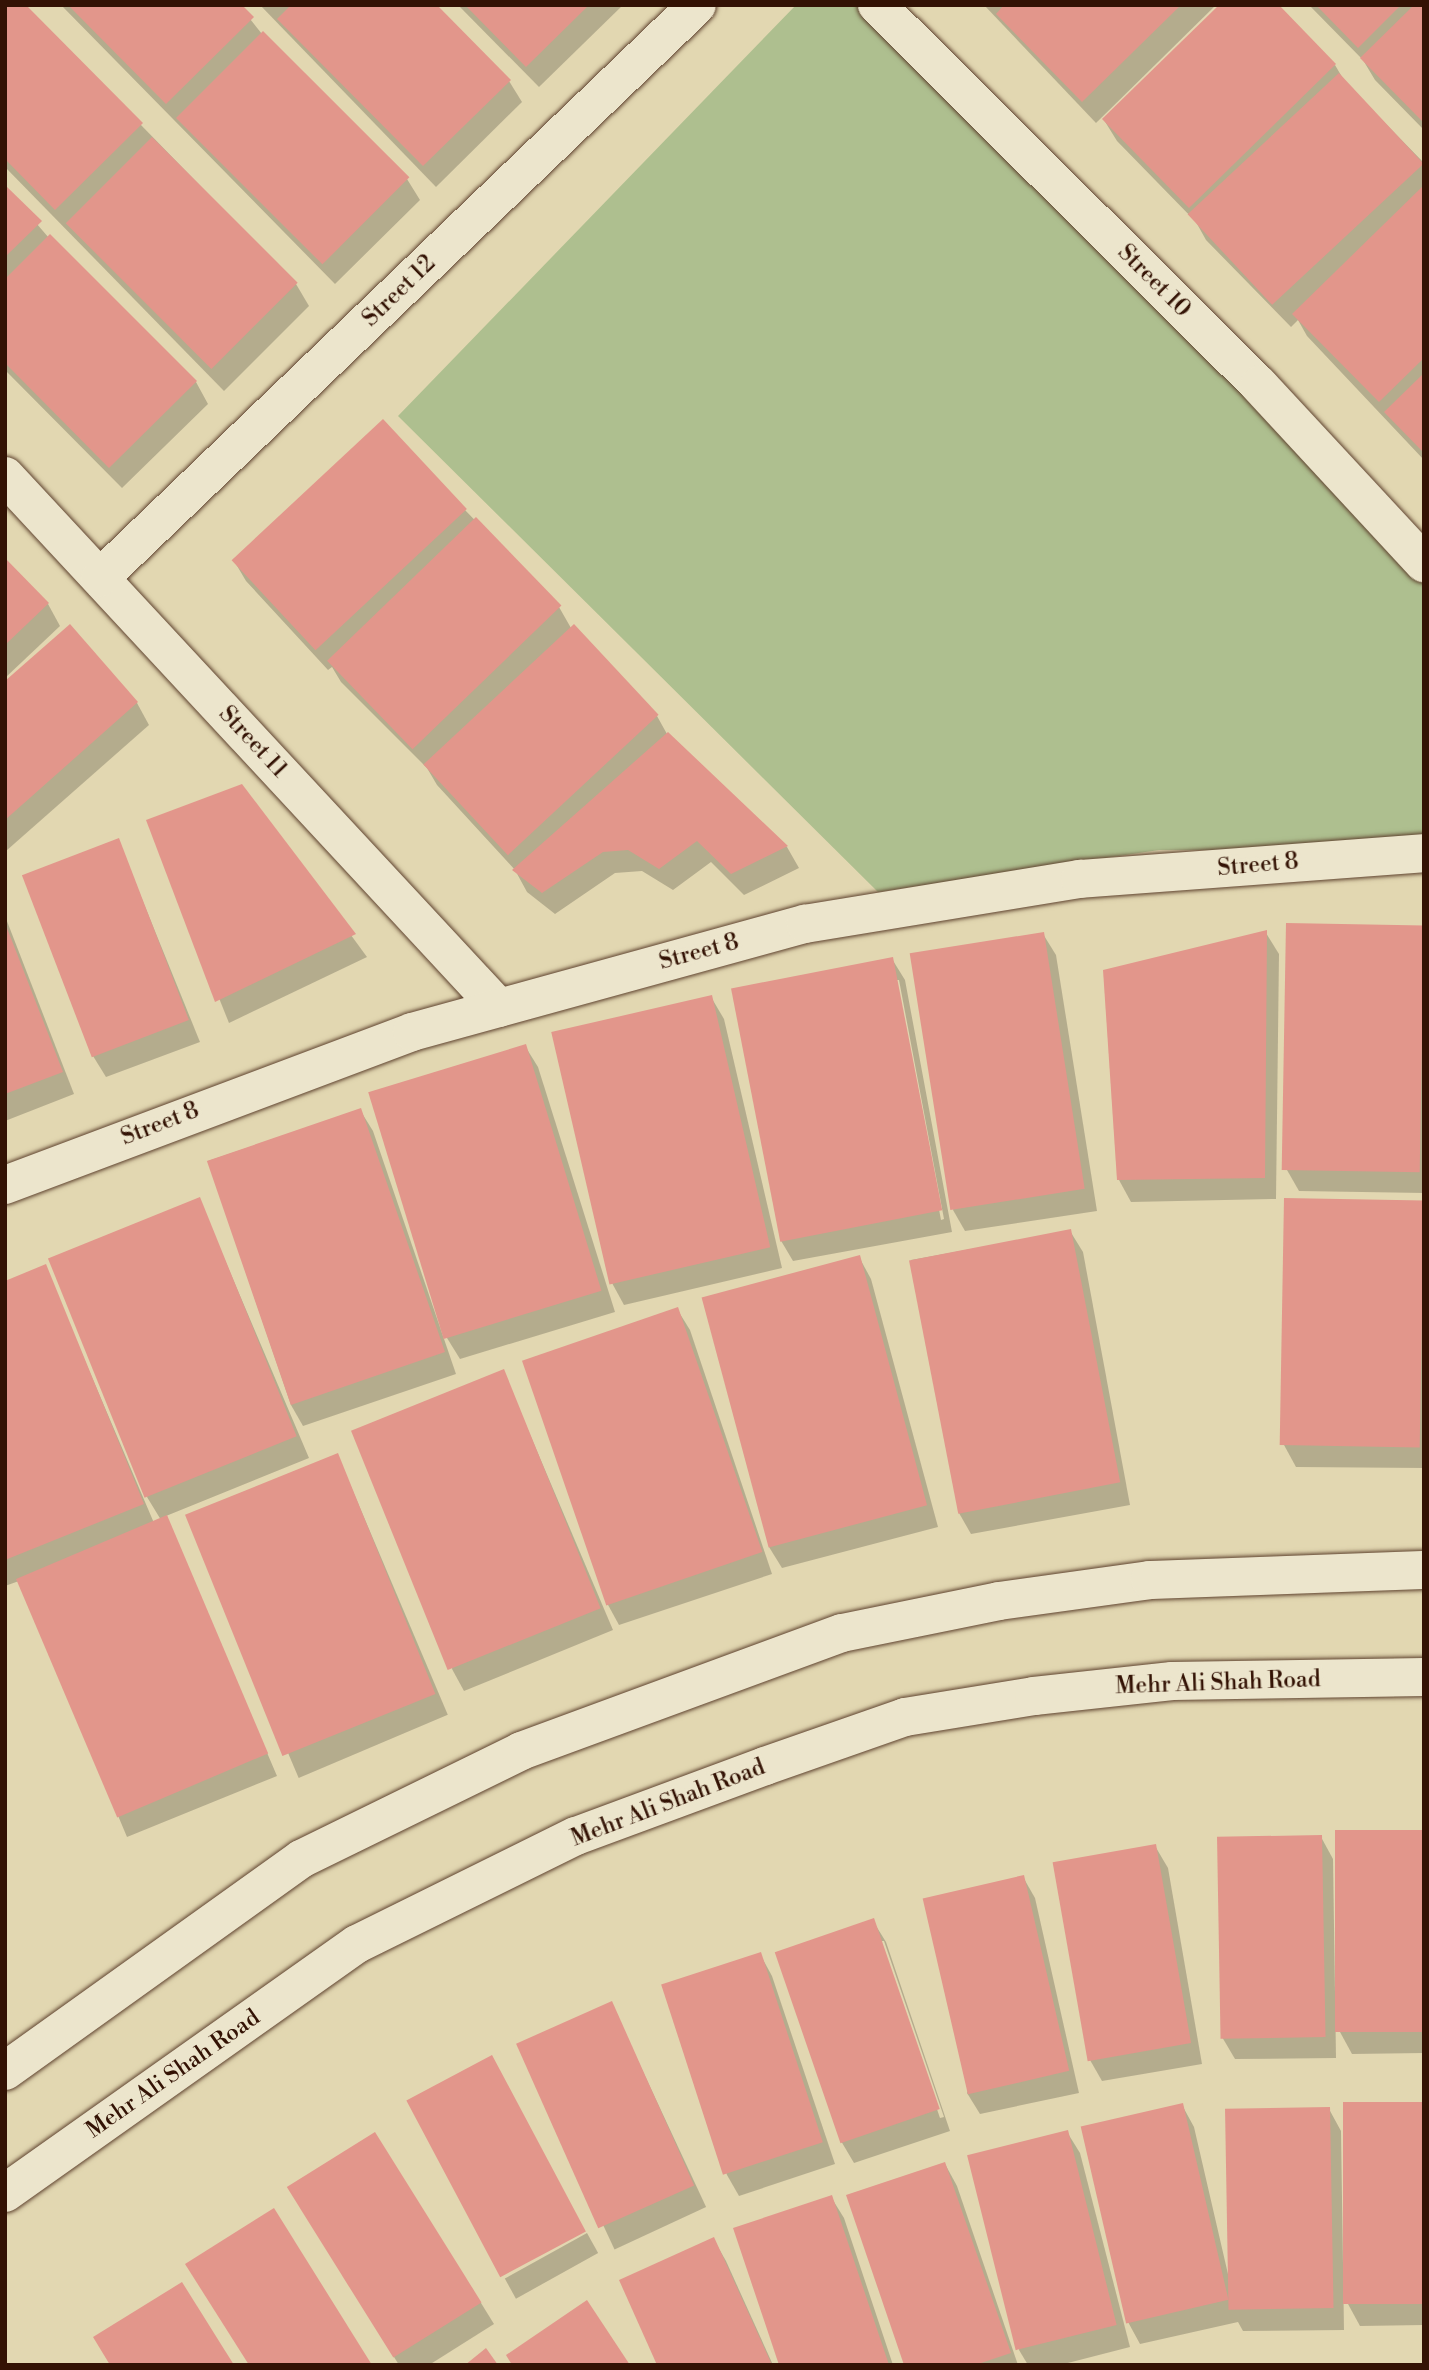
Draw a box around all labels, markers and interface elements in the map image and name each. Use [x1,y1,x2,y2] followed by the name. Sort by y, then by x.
[1112,239,1196,323] street label: Street 10
[357,250,441,332] street label: Street 12
[213,700,293,784] street label: Street 11
[1216,848,1300,882] street label: Street 8
[656,928,742,976] street label: Street 8
[117,1097,203,1151] street label: Street 8
[1115,1666,1321,1700] street label: Mehr Ali Shah Road
[567,1753,769,1853] street label: Mehr Ali Shah Road
[81,2004,265,2144] street label: Mehr Ali Shah Road

